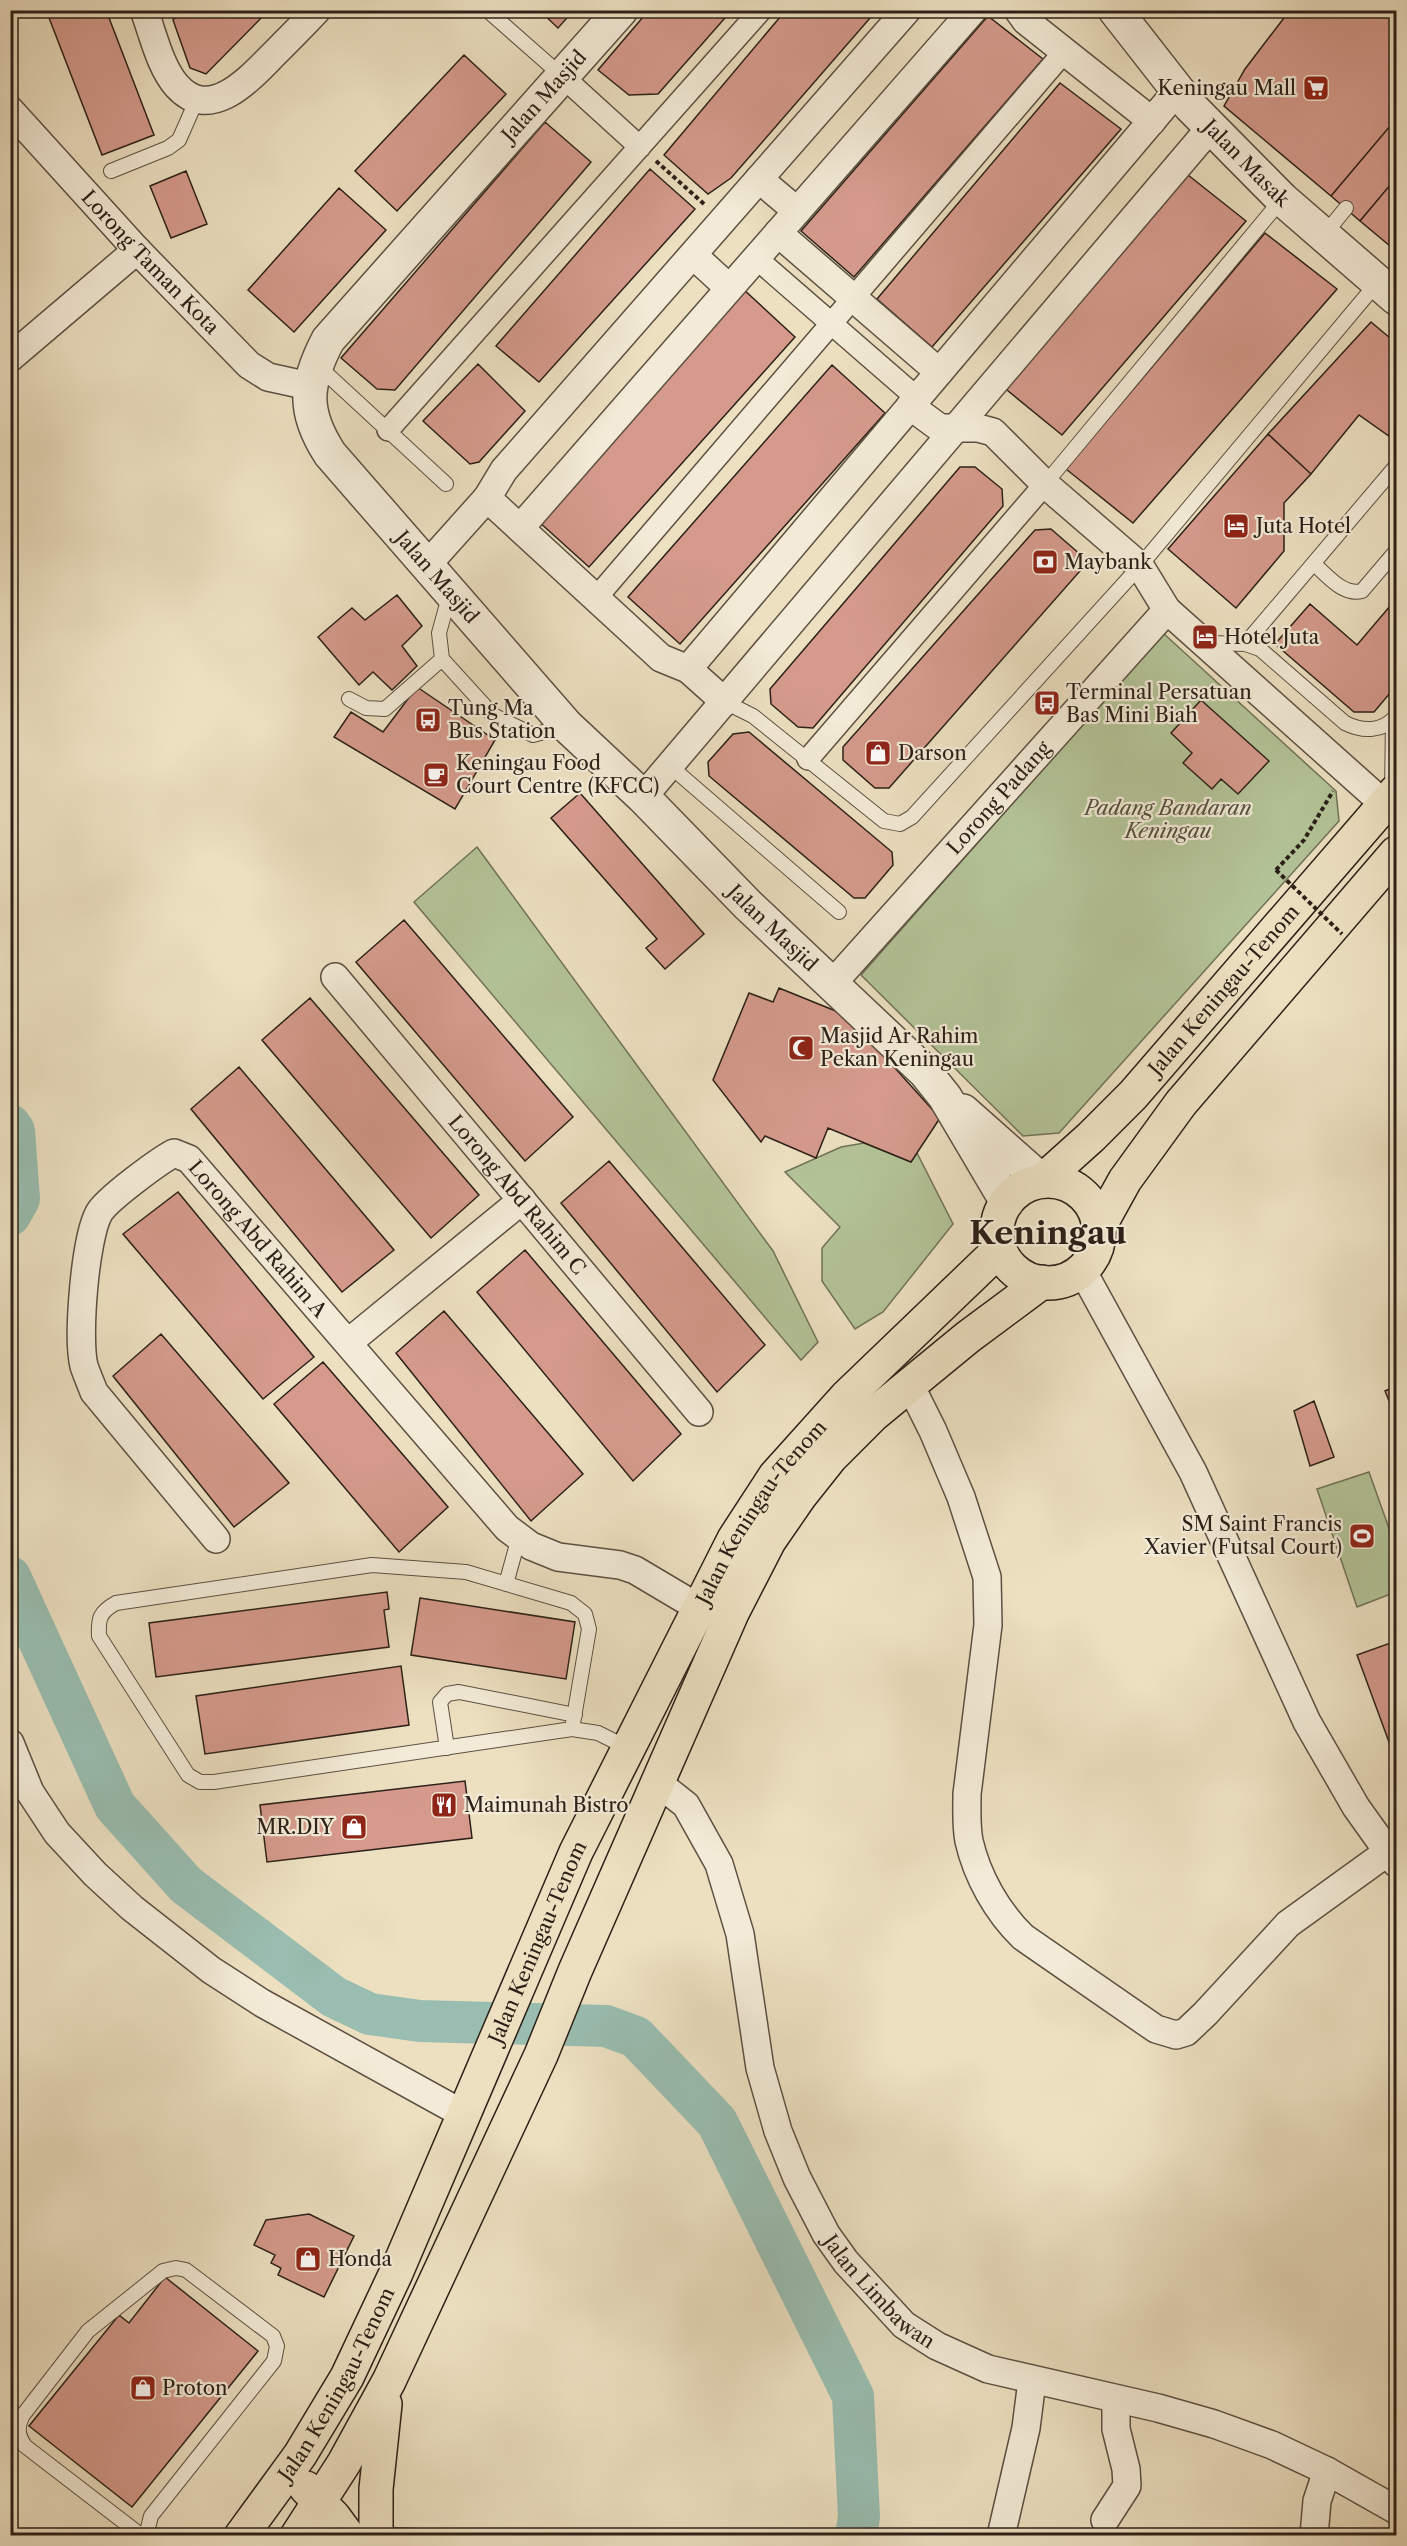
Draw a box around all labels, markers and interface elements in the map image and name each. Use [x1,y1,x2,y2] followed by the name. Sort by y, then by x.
[495,45,591,149] street label: Jalan Masjid
[1301,73,1331,103] supermarket icon: Keningau Mall
[1157,76,1296,100] place label: Keningau Mall
[1196,112,1295,213] street label: Jalan Masak
[77,185,224,339] street label: Lorong Taman Kota
[1221,511,1251,541] hotel icon: Juta Hotel
[1253,514,1351,538] place label: Juta Hotel
[388,523,484,628] street label: Jalan Masjid
[1030,547,1060,577] bank icon: Maybank
[1064,550,1153,574] place label: Maybank
[1190,622,1220,652] hotel icon: Hotel Juta
[1224,625,1320,649] place label: Hotel Juta
[1066,680,1252,727] place label: Terminal Persatuan Bas Mini Biah
[1032,688,1062,718] bus stop icon: Terminal Persatuan Bas Mini Biah
[448,696,556,743] place label: Tung Ma Bus Station
[413,705,443,735] bus stop icon: Tung Ma Bus Station
[942,736,1056,859] street label: Lorong Padang
[863,738,893,768] shop icon: Darson
[898,741,967,765] place label: Darson
[456,751,659,798] place label: Keningau Food Court Centre (KFCC)
[421,760,451,790] cafe icon: Keningau Food Court Centre (KFCC)
[1083,796,1251,843] park label: Padang Bandaran Keningau
[721,877,823,976] street label: Jalan Masjid
[1141,900,1304,1083] street label: Jalan Keningau-Tenom
[820,1024,979,1071] place label: Masjid Ar Rahim Pekan Keningau
[786,1033,816,1063] mosque icon: Masjid Ar Rahim Pekan Keningau
[444,1110,591,1280] street label: Lorong Abd Rahim C
[184,1155,333,1323] street label: Lorong Abd Rahim A
[969,1213,1127,1252] district label: Keningau
[690,1415,832,1611] street label: Jalan Keningau-Tenom
[1143,1512,1342,1559] place label: SM Saint Francis Xavier (Futsal Court)
[1347,1521,1377,1551] sports icon: SM Saint Francis Xavier (Futsal Court)
[429,1790,459,1820] restaurant icon: Maimunah Bistro
[464,1793,629,1817] place label: Maimunah Bistro
[339,1812,369,1842] shop icon: MR.DIY
[256,1815,335,1839] place label: MR.DIY
[482,1837,592,2050] street label: Jalan Keningau-Tenom
[817,2227,940,2354] street label: Jalan Limbawan
[293,2244,323,2274] shop icon: Honda
[328,2247,393,2271] place label: Honda
[271,2283,400,2488] street label: Jalan Keningau-Tenom
[128,2373,158,2403] shop icon: Proton
[162,2376,228,2400] place label: Proton

